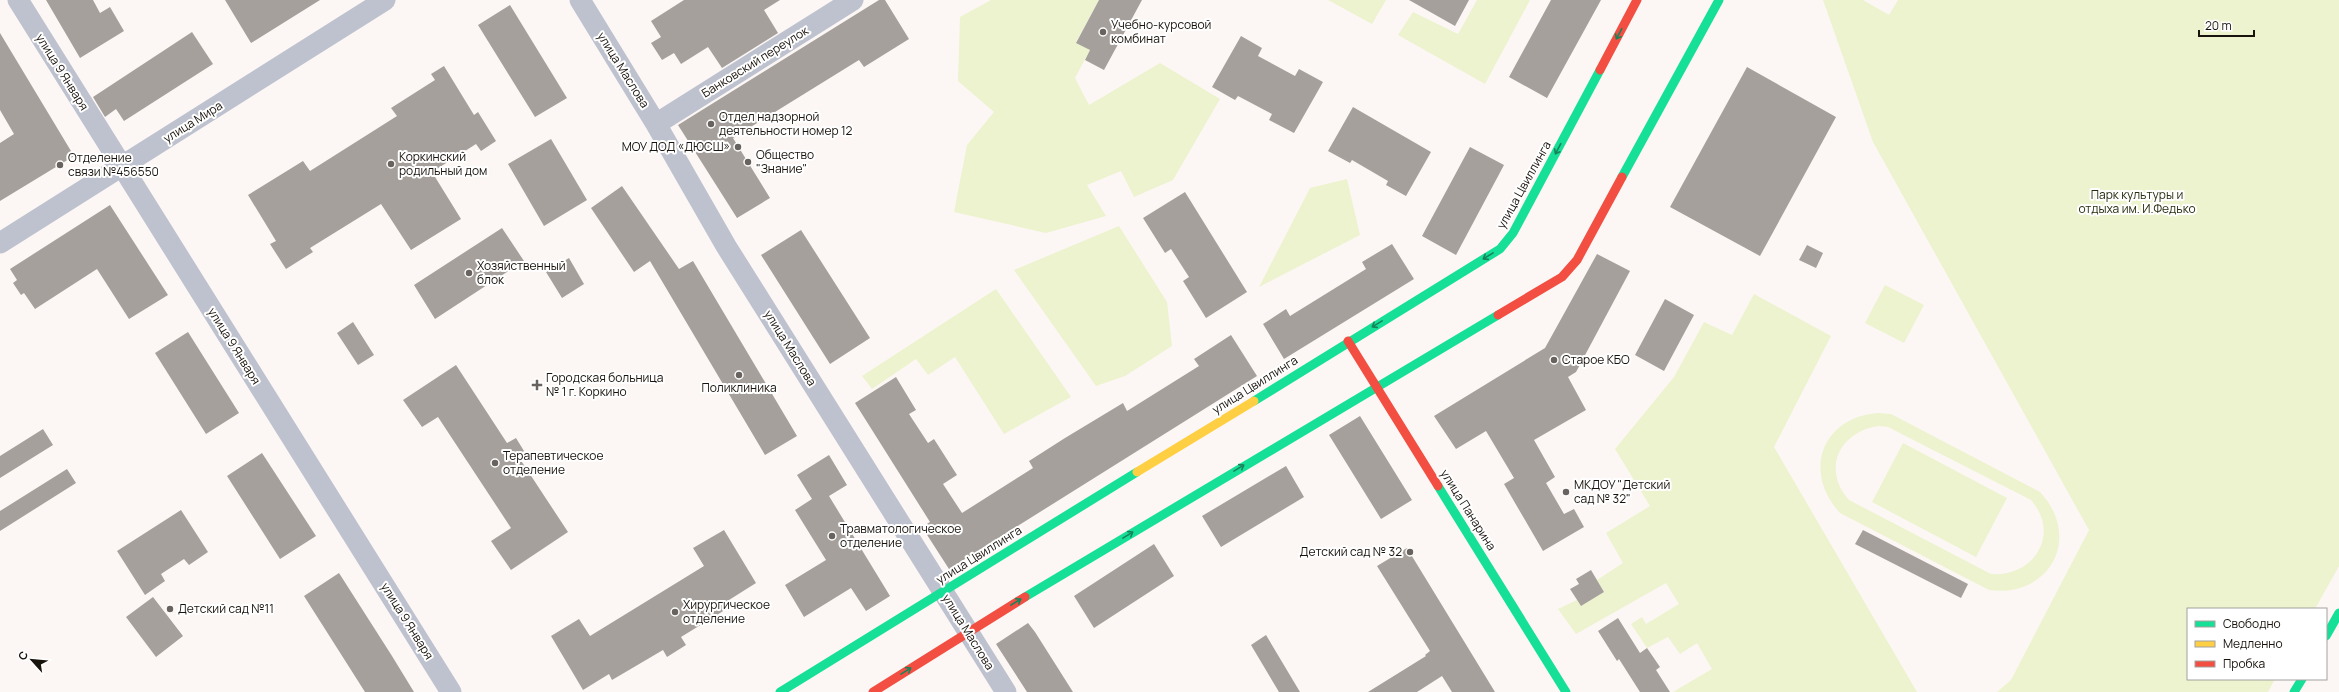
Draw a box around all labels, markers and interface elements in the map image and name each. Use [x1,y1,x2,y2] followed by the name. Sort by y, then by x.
[2199,12,2254,38] scale bar
[1111,16,1211,47] place label: Учебно-курсовой комбинат
[2205,17,2232,34] text: 20 m
[698,21,812,101] street label: Банковский переулок
[1098,27,1108,37] marker: Учебно-курсовой комбинат
[593,28,654,111] street label: улица Маслова
[1615,28,1622,40] one-way arrow
[32,30,93,113] street label: улица 9 Января
[160,97,226,147] street label: улица Мира
[719,108,853,139] place label: Отдел надзорной деятельности номер 12
[706,119,716,129] marker: Отдел надзорной деятельности номер 12
[622,138,730,155] place label: МОУ ДОД «ДЮСШ»
[1492,138,1555,232] street label: улица Цвиллинга
[733,142,743,152] marker: МОУ ДОД «ДЮСШ»
[1554,143,1561,155] one-way arrow
[756,146,814,177] place label: Общество "Знание"
[399,148,487,179] place label: Коркинский родильный дом
[68,149,159,180] place label: Отделение связи №456550
[743,157,753,167] marker: Общество "Знание"
[386,159,396,169] marker: Коркинский родильный дом
[55,160,65,170] marker: Отделение связи №456550
[2078,186,2196,217] park label: Парк культуры и отдыха им. И.Федько
[1482,253,1494,261] one-way arrow
[477,257,566,288] place label: Хозяйственный блок
[464,268,474,278] marker: Хозяйственный блок
[204,304,265,387] street label: улица 9 Января
[760,306,821,389] street label: улица Маслова
[1372,320,1383,328] one-way arrow
[1209,351,1301,418] street label: улица Цвиллинга
[1562,351,1630,368] place label: Старое КБО
[1549,355,1559,365] marker: Старое КБО
[546,369,663,400] place label: Городская больница № 1 г. Коркино
[734,370,744,380] marker: Поликлиника
[531,379,543,391] marker: Городская больница № 1 г. Коркино
[701,379,777,396] place label: Поликлиника
[503,447,603,478] place label: Терапевтическое отделение
[490,458,500,468] marker: Терапевтическое отделение
[1233,464,1245,472] one-way arrow
[1437,466,1500,554] street label: улица Панарина
[1574,476,1670,507] place label: МКДОУ "Детский сад № 32"
[1561,487,1571,497] marker: МКДОУ "Детский сад № 32"
[840,520,961,551] place label: Травматологическое отделение
[933,521,1025,588] street label: улица Цвиллинга
[827,531,837,541] marker: Травматологическое отделение
[1122,531,1133,539] one-way arrow
[1300,543,1402,560] place label: Детский сад № 32
[1405,547,1415,557] marker: Детский сад № 32
[377,579,438,662] street label: улица 9 Января
[938,590,999,673] street label: улица Маслова
[683,596,770,627] place label: Хирургическое отделение
[1010,597,1022,605] one-way arrow
[178,600,274,617] place label: Детский сад №11
[165,604,175,614] marker: Детский сад №11
[670,607,680,617] marker: Хирургическое отделение
[2187,608,2327,680] legend
[2223,615,2281,632] text: Свободно
[2223,635,2283,652] text: Медленно
[12,640,52,680] north arrow
[14,648,31,662] text: С
[2223,655,2265,672] text: Пробка
[900,667,911,675] one-way arrow

